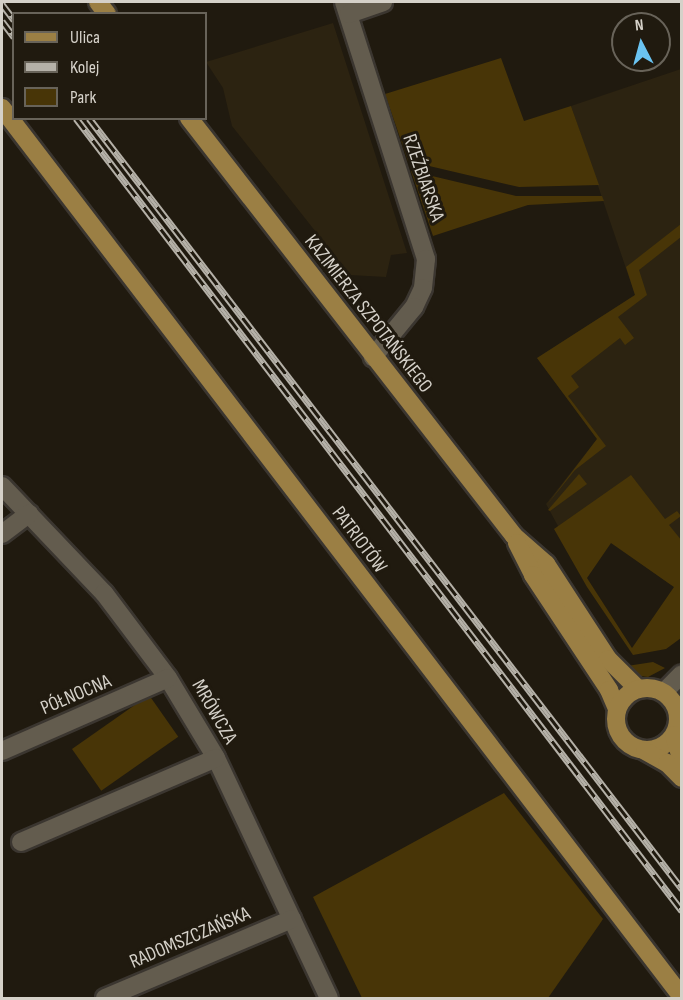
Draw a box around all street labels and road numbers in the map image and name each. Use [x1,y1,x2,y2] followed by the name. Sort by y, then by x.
[397,131,449,225] street label: RZEŹBIARSKA
[299,230,437,398] street label: KAZIMIERZA SZPOTAŃSKIEGO
[326,502,392,578] street label: PATRIOTÓW
[37,669,115,721] street label: PÓŁNOCNA
[186,676,242,748] street label: MRÓWCZA
[126,902,254,974] street label: RADOMSZCZAŃSKA

